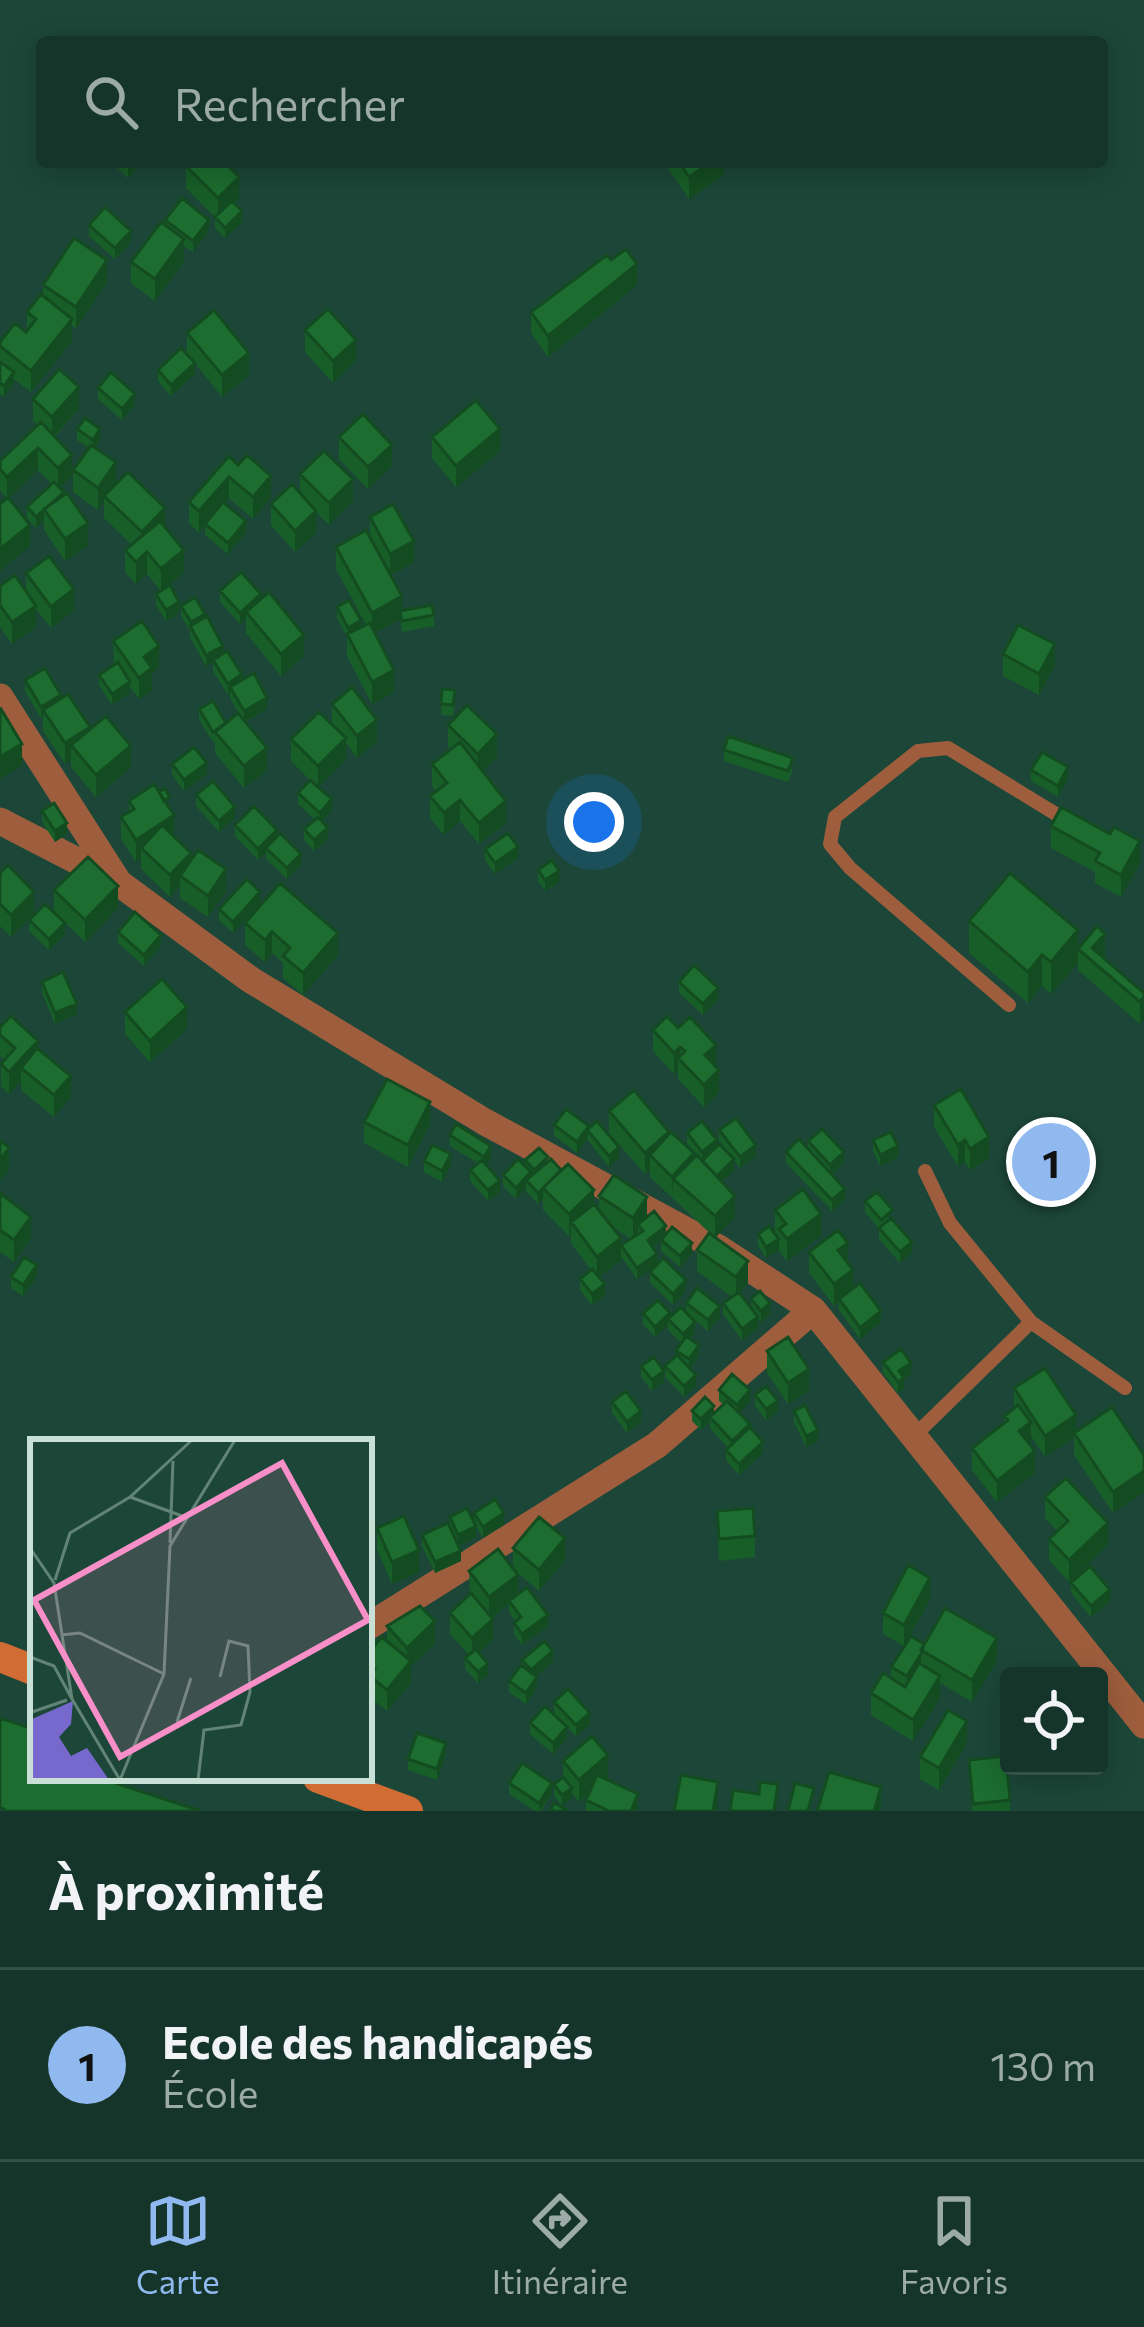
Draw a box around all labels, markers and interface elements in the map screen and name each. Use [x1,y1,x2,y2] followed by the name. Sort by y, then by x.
[36,36,1108,168] search box
[78,69,144,135] icon: search
[174,75,405,130] text: Rechercher
[564,792,624,852] your location
[1012,1117,1090,1207] pin: 1
[30,1439,372,1781] inset map
[1000,1667,1108,1775] map controls
[1000,1667,1108,1775] button: locate
[48,1858,324,1921] text: À proximité
[162,2013,593,2068] text: Ecole des handicapés
[78,2041,96,2089] text: 1
[990,2041,1096,2089] text: 130 m
[162,2068,258,2116] text: École
[136,2188,220,2301] tab: Carte
[492,2188,628,2301] tab: Itinéraire
[900,2188,1008,2301] tab: Favoris

